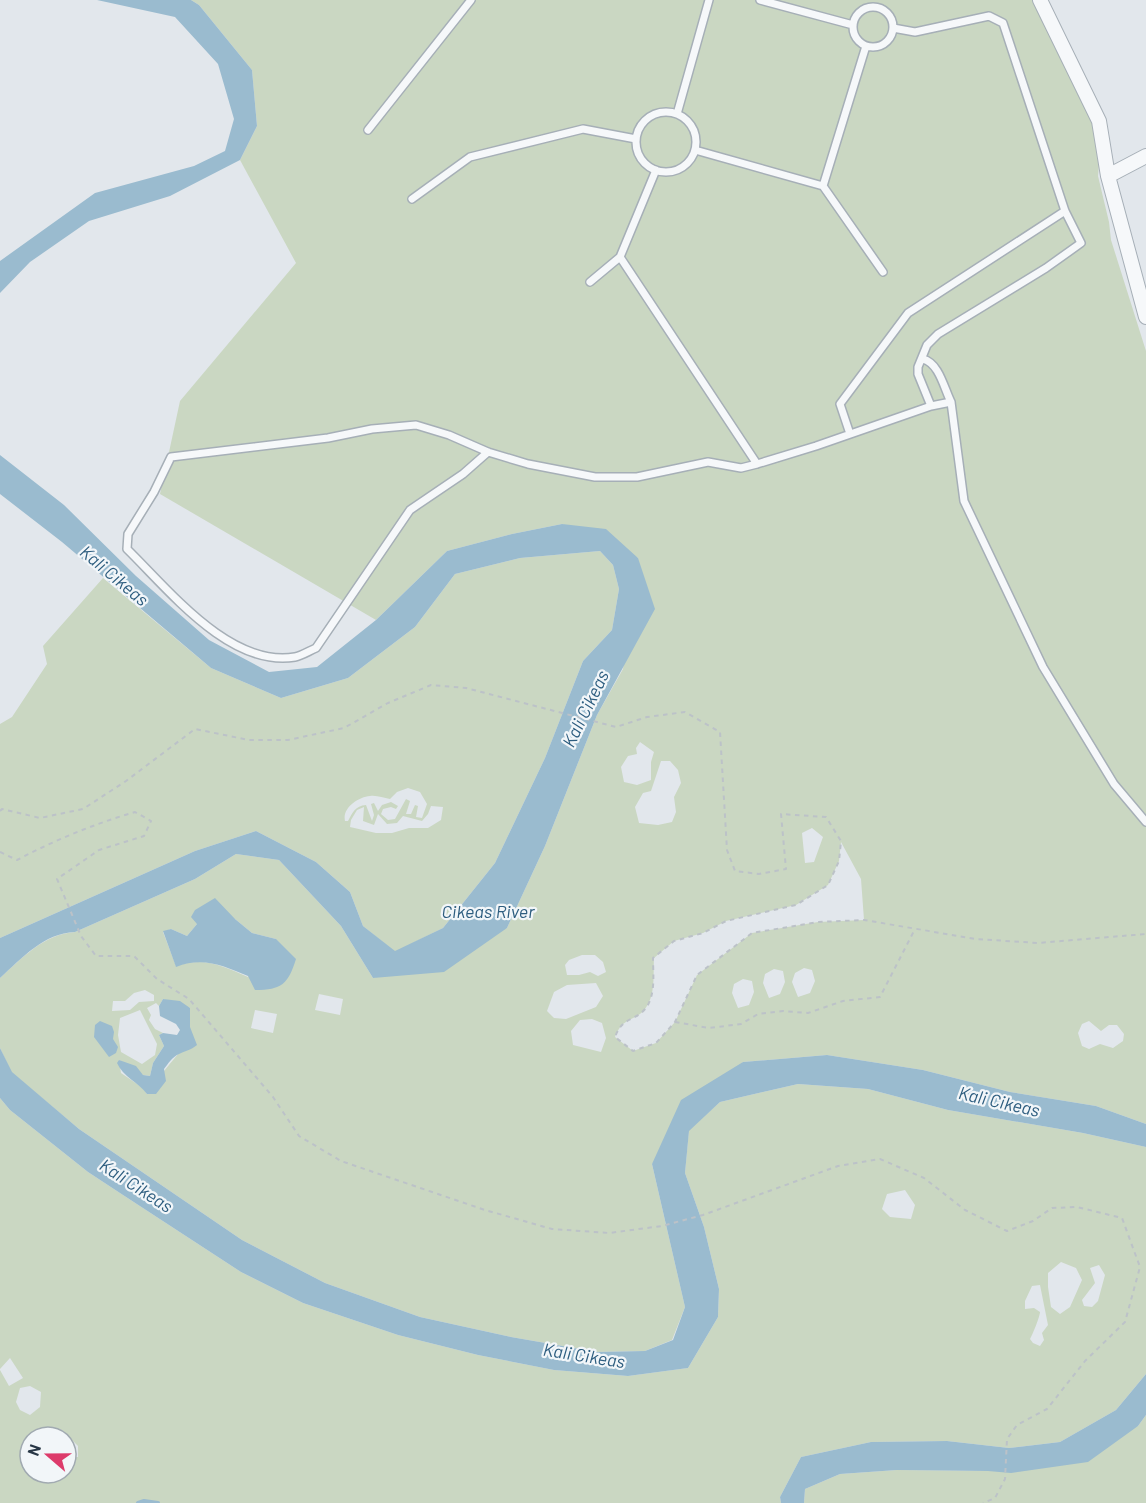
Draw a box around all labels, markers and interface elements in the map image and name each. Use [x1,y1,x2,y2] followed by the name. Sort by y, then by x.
[76,540,153,610] water label: Kali Cikeas
[557,667,613,751] water label: Kali Cikeas
[441,900,535,922] water label: Cikeas River
[956,1081,1042,1121] water label: Kali Cikeas
[96,1153,177,1217] water label: Kali Cikeas
[542,1338,627,1372] water label: Kali Cikeas
[18,1425,78,1485] north arrow
[23,1441,44,1458] text: N

